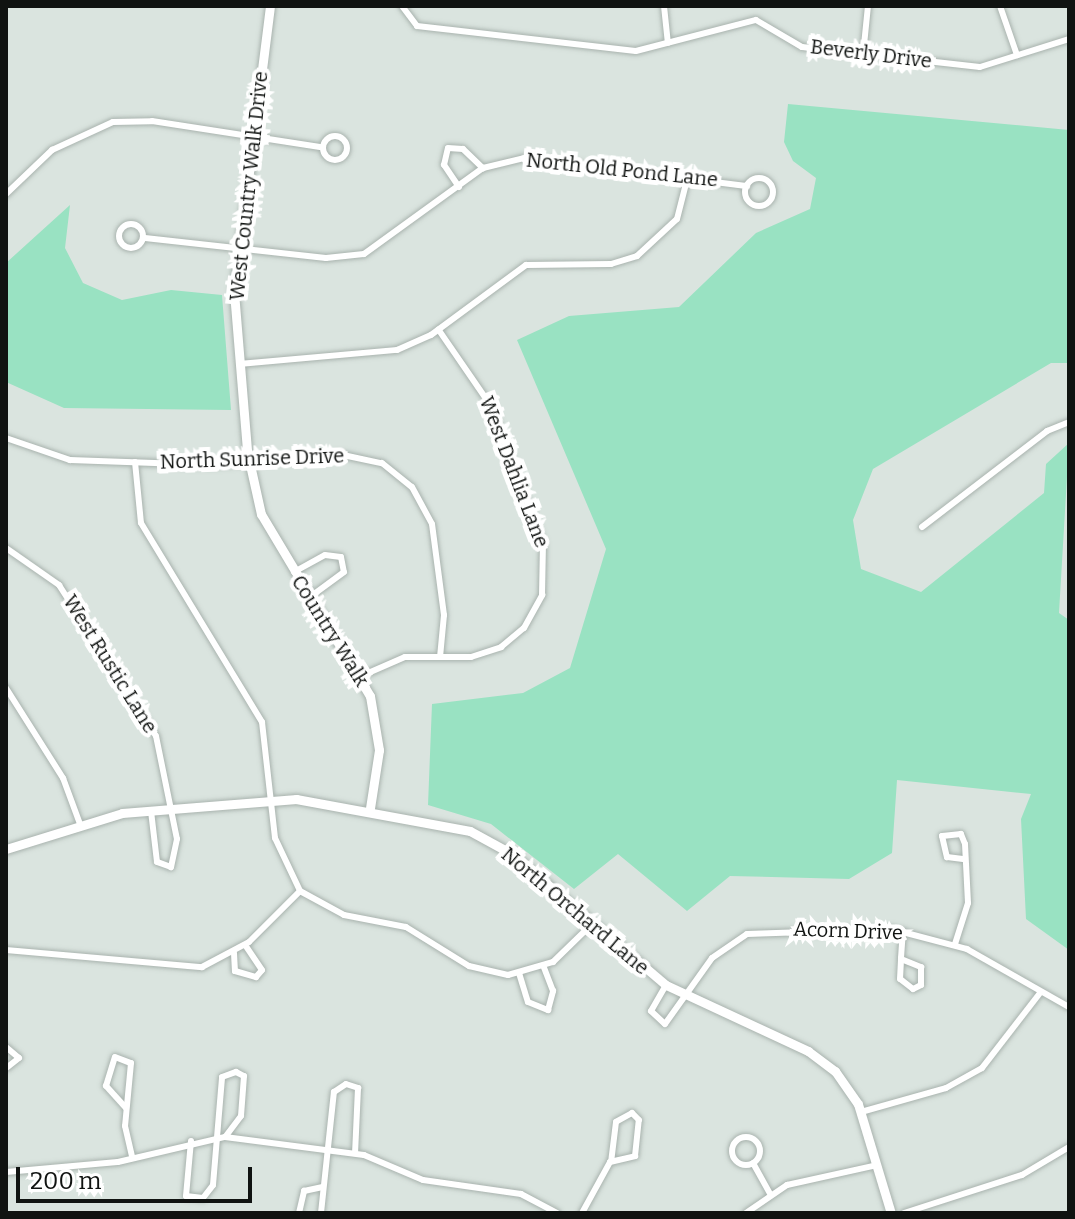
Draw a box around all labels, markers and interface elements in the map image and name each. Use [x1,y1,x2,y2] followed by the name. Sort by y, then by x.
[809,35,933,73] street label: Beverly Drive
[225,70,273,302] street label: West Country Walk Drive
[525,148,719,192] street label: North Old Pond Lane
[474,393,554,551] street label: West Dahlia Lane
[159,444,345,474] street label: North Sunrise Drive
[286,571,374,691] street label: Country Walk
[58,591,162,737] street label: West Rustic Lane
[496,842,654,980] street label: North Orchard Lane
[793,917,903,945] street label: Acorn Drive
[20,1151,256,1201] scale bar
[30,1167,102,1195] text: 200 m

